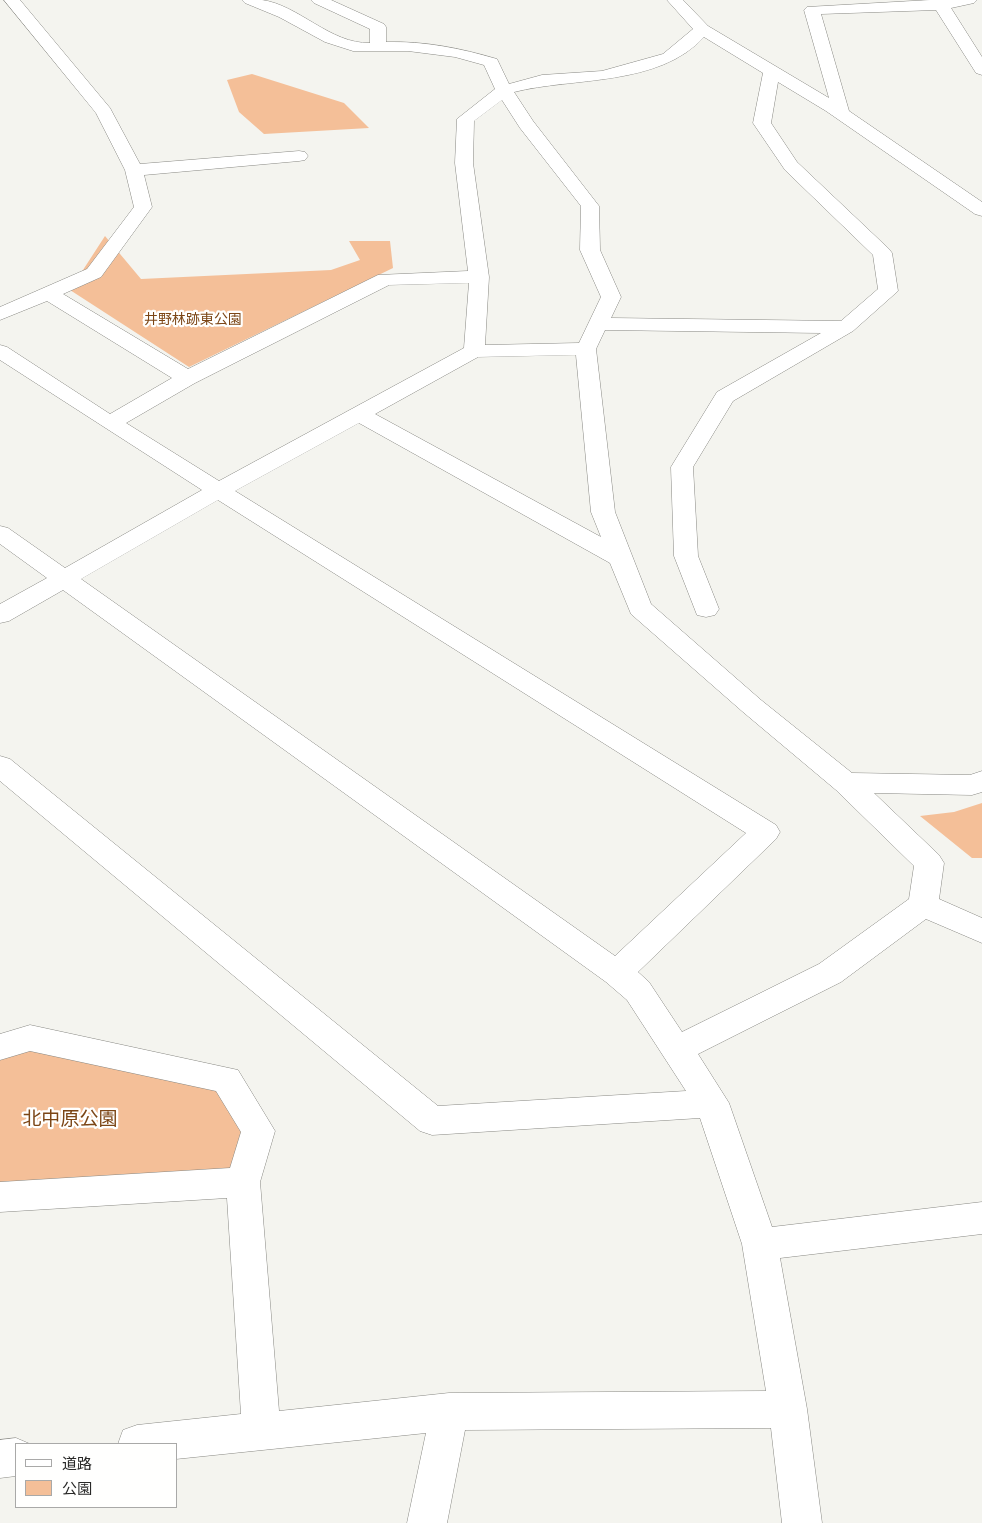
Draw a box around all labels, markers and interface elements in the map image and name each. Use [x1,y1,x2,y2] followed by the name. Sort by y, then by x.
[144,311,242,327] park label: 井野林跡東公園
[23,1108,117,1130] park label: 北中原公園
[15,1443,178,1508] legend
[62,1455,92,1472] text: 道路
[62,1480,92,1497] text: 公園

